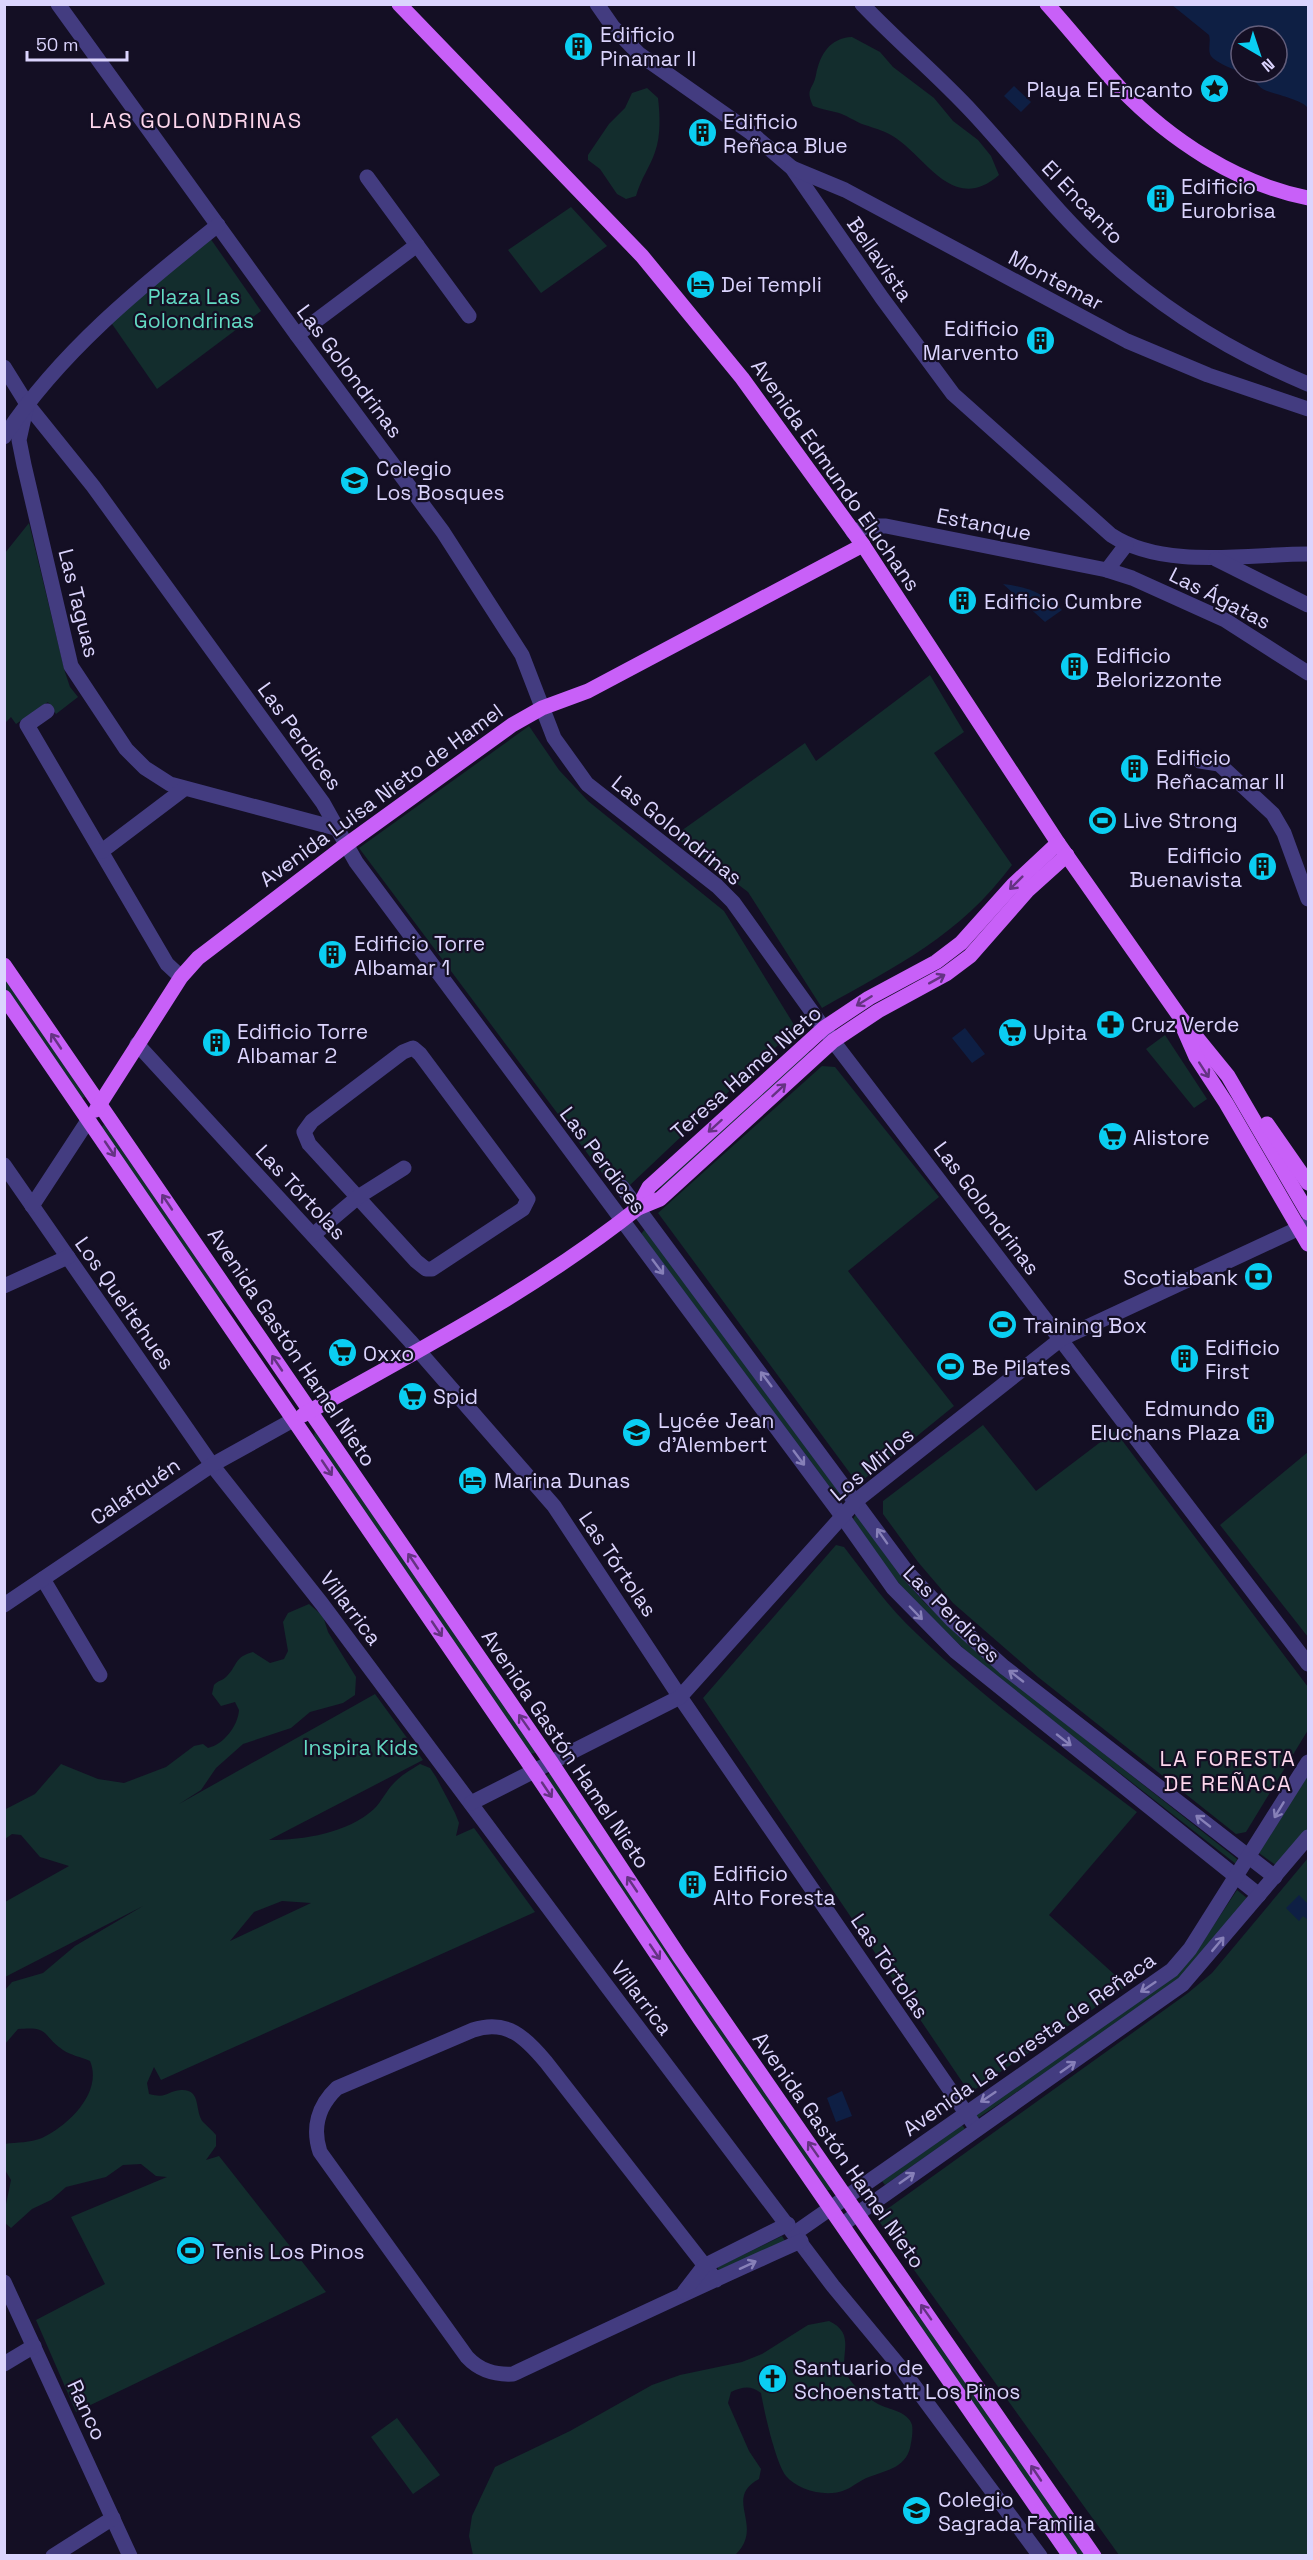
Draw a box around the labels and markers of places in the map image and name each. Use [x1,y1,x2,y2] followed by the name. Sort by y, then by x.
[600,21,696,72] place label: Edificio Pinamar II
[563,30,595,62] building icon: Edificio Pinamar II
[1198,73,1230,105] place icon: Playa El Encanto
[1027,76,1193,103] place label: Playa El Encanto
[723,108,848,159] place label: Edificio Reñaca Blue
[686,117,718,149] building icon: Edificio Reñaca Blue
[1181,173,1276,224] place label: Edificio Eurobrisa
[1144,182,1176,214] building icon: Edificio Eurobrisa
[684,268,716,300] hotel icon: Dei Templi
[721,271,822,298] place label: Dei Templi
[923,315,1019,366] place label: Edificio Marvento
[1024,324,1056,356] building icon: Edificio Marvento
[376,455,505,506] place label: Colegio Los Bosques
[339,464,371,496] school or university icon: Colegio Los Bosques
[947,585,979,617] building icon: Edificio Cumbre
[984,588,1142,615] place label: Edificio Cumbre
[1096,642,1222,693] place label: Edificio Belorizzonte
[1059,651,1091,683] building icon: Edificio Belorizzonte
[1156,744,1285,795] place label: Edificio Reñacamar II
[1119,753,1151,785] building icon: Edificio Reñacamar II
[1086,804,1118,836] sports icon: Live Strong
[1123,807,1238,834] place label: Live Strong
[1129,842,1242,893] place label: Edificio Buenavista
[1247,851,1279,883] building icon: Edificio Buenavista
[354,930,485,981] place label: Edificio Torre Albamar 1
[317,939,349,971] building icon: Edificio Torre Albamar 1
[1094,1008,1126,1040] pharmacy icon: Cruz Verde
[1131,1011,1239,1038] place label: Cruz Verde
[996,1016,1028,1048] supermarket icon: Upita
[237,1018,368,1069] place label: Edificio Torre Albamar 2
[1033,1019,1087,1046] place label: Upita
[200,1027,232,1059] building icon: Edificio Torre Albamar 2
[1096,1121,1128,1153] supermarket icon: Alistore
[1133,1124,1210,1151] place label: Alistore
[1243,1261,1275,1293] bank icon: Scotiabank
[1123,1264,1238,1291] place label: Scotiabank
[986,1309,1018,1341] sports icon: Training Box
[1023,1312,1147,1339] place label: Training Box
[1205,1334,1280,1385] place label: Edificio First
[326,1337,358,1369] supermarket icon: Oxxo
[363,1340,414,1367] place label: Oxxo
[1168,1343,1200,1375] building icon: Edificio First
[935,1351,967,1383] sports icon: Be Pilates
[972,1354,1071,1381] place label: Be Pilates
[396,1380,428,1412] supermarket icon: Spid
[433,1383,478,1410] place label: Spid
[1091,1395,1240,1446] place label: Edmundo Eluchans Plaza
[1245,1404,1277,1436] building icon: Edmundo Eluchans Plaza
[658,1407,774,1458] place label: Lycée Jean d’Alembert
[621,1416,653,1448] school or university icon: Lycée Jean d’Alembert
[457,1464,489,1496] hotel icon: Marina Dunas
[494,1467,630,1494] place label: Marina Dunas
[713,1860,836,1911] place label: Edificio Alto Foresta
[676,1869,708,1901] building icon: Edificio Alto Foresta
[175,2235,207,2267] sports icon: Tenis Los Pinos
[212,2238,365,2265] place label: Tenis Los Pinos
[794,2354,1020,2405] place label: Santuario de Schoenstatt Los Pinos
[757,2363,789,2395] church icon: Santuario de Schoenstatt Los Pinos
[938,2486,1095,2537] place label: Colegio Sagrada Familia
[901,2495,933,2527] school or university icon: Colegio Sagrada Familia

